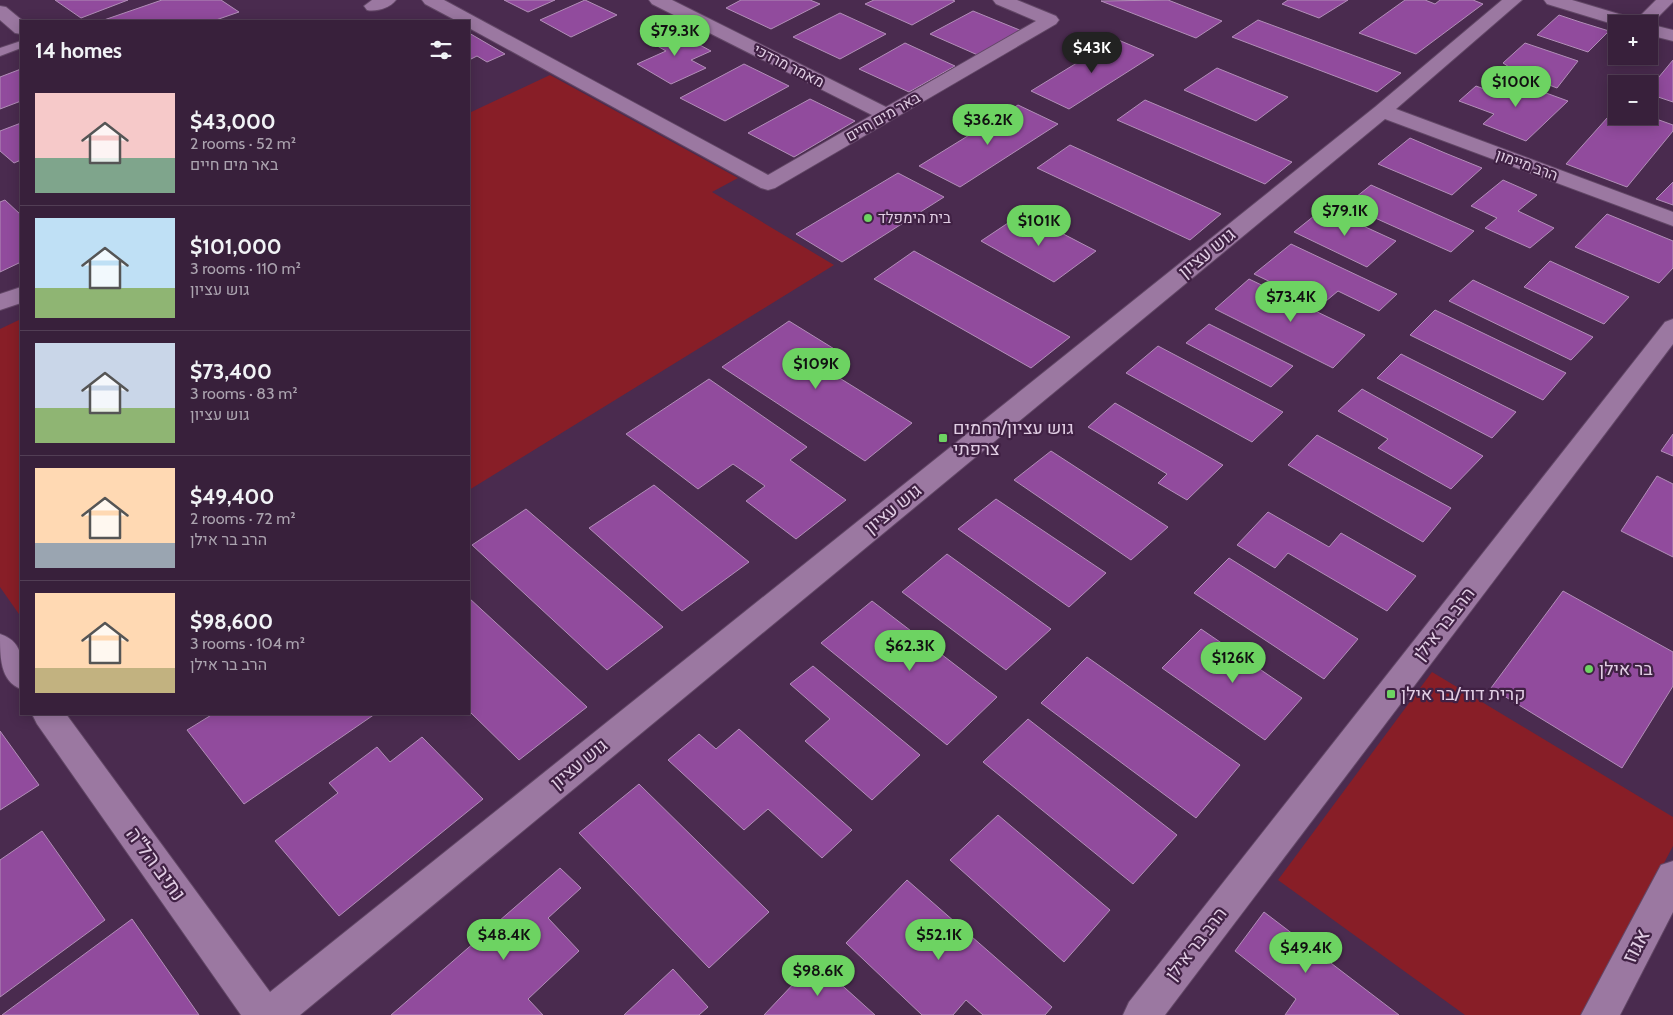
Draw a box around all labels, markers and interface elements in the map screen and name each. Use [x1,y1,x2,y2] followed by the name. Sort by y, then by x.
[634,15,716,57] pin: $79.3K
[1608,15,1658,125] map controls
[1608,15,1658,65] button: +
[651,21,699,40] text: $79.3K
[1062,32,1122,74] pin: $43K
[427,36,455,64] icon: filters
[35,38,122,63] text: 14 homes
[1073,38,1111,57] text: $43K
[751,41,827,91] street label: מאמר מרדכי
[1481,66,1551,108] pin: $100K
[1492,72,1540,91] text: $100K
[1608,75,1658,125] button: −
[843,88,923,146] street label: באר מים חיים
[947,104,1029,146] pin: $36.2K
[190,109,276,134] text: $43,000
[964,110,1012,129] text: $36.2K
[75,113,135,173] icon: home
[190,134,296,153] text: 2 rooms · 52 m²
[1494,146,1560,184] street label: הרב מיימון
[190,155,278,174] text: באר מים חיים
[1304,194,1386,237] pin: $79.1K
[1322,201,1368,220] text: $79.1K
[1004,204,1074,247] pin: $101K
[878,209,951,227] place label: בית הימפלד
[1018,211,1060,230] text: $101K
[862,212,874,224] marker: בית הימפלד
[1174,223,1240,283] street label: גוש עציון
[190,234,282,259] text: $101,000
[75,238,135,298] icon: home
[190,259,301,278] text: 3 rooms · 110 m²
[190,280,249,299] text: גוש עציון
[1250,280,1332,323] pin: $73.4K
[1266,287,1316,306] text: $73.4K
[781,348,851,390] pin: $109K
[793,354,839,373] text: $109K
[190,359,272,384] text: $73,400
[75,363,135,423] icon: home
[190,384,298,403] text: 3 rooms · 83 m²
[190,405,249,424] text: גוש עציון
[953,417,1074,460] place label: גוש עציון/רחמים צרפתי
[937,432,949,444] marker: גוש עציון/רחמים צרפתי
[860,479,926,539] street label: גוש עציון
[190,484,274,509] text: $49,400
[75,488,135,548] icon: home
[190,509,295,528] text: 2 rooms · 72 m²
[190,530,267,549] text: הרב בר אילן
[1409,583,1479,665] street label: הרב בר אילן
[190,609,273,634] text: $98,600
[75,613,135,673] icon: home
[869,630,951,672] pin: $62.3K
[190,634,305,653] text: 3 rooms · 104 m²
[886,636,934,655] text: $62.3K
[1198,642,1268,684] pin: $126K
[1212,648,1254,667] text: $126K
[190,655,267,674] text: הרב בר אילן
[1599,658,1653,680] place label: בר אילן
[1583,663,1595,675] marker: בר אילן
[1401,683,1525,705] place label: קרית דוד/בר אילן
[1385,688,1397,700] marker: קרית דוד/בר אילן
[546,734,612,794] street label: גוש עציון
[121,822,192,905] street label: נתיב הל"ה
[1161,903,1231,985] street label: הרב בר אילן
[463,918,545,961] pin: $48.4K
[898,918,980,961] pin: $52.1K
[1616,924,1655,967] street label: אגוז
[478,925,530,944] text: $48.4K
[916,925,962,944] text: $52.1K
[1265,932,1347,974] pin: $49.4K
[1280,938,1332,957] text: $49.4K
[777,954,859,997] pin: $98.6K
[793,961,843,980] text: $98.6K

